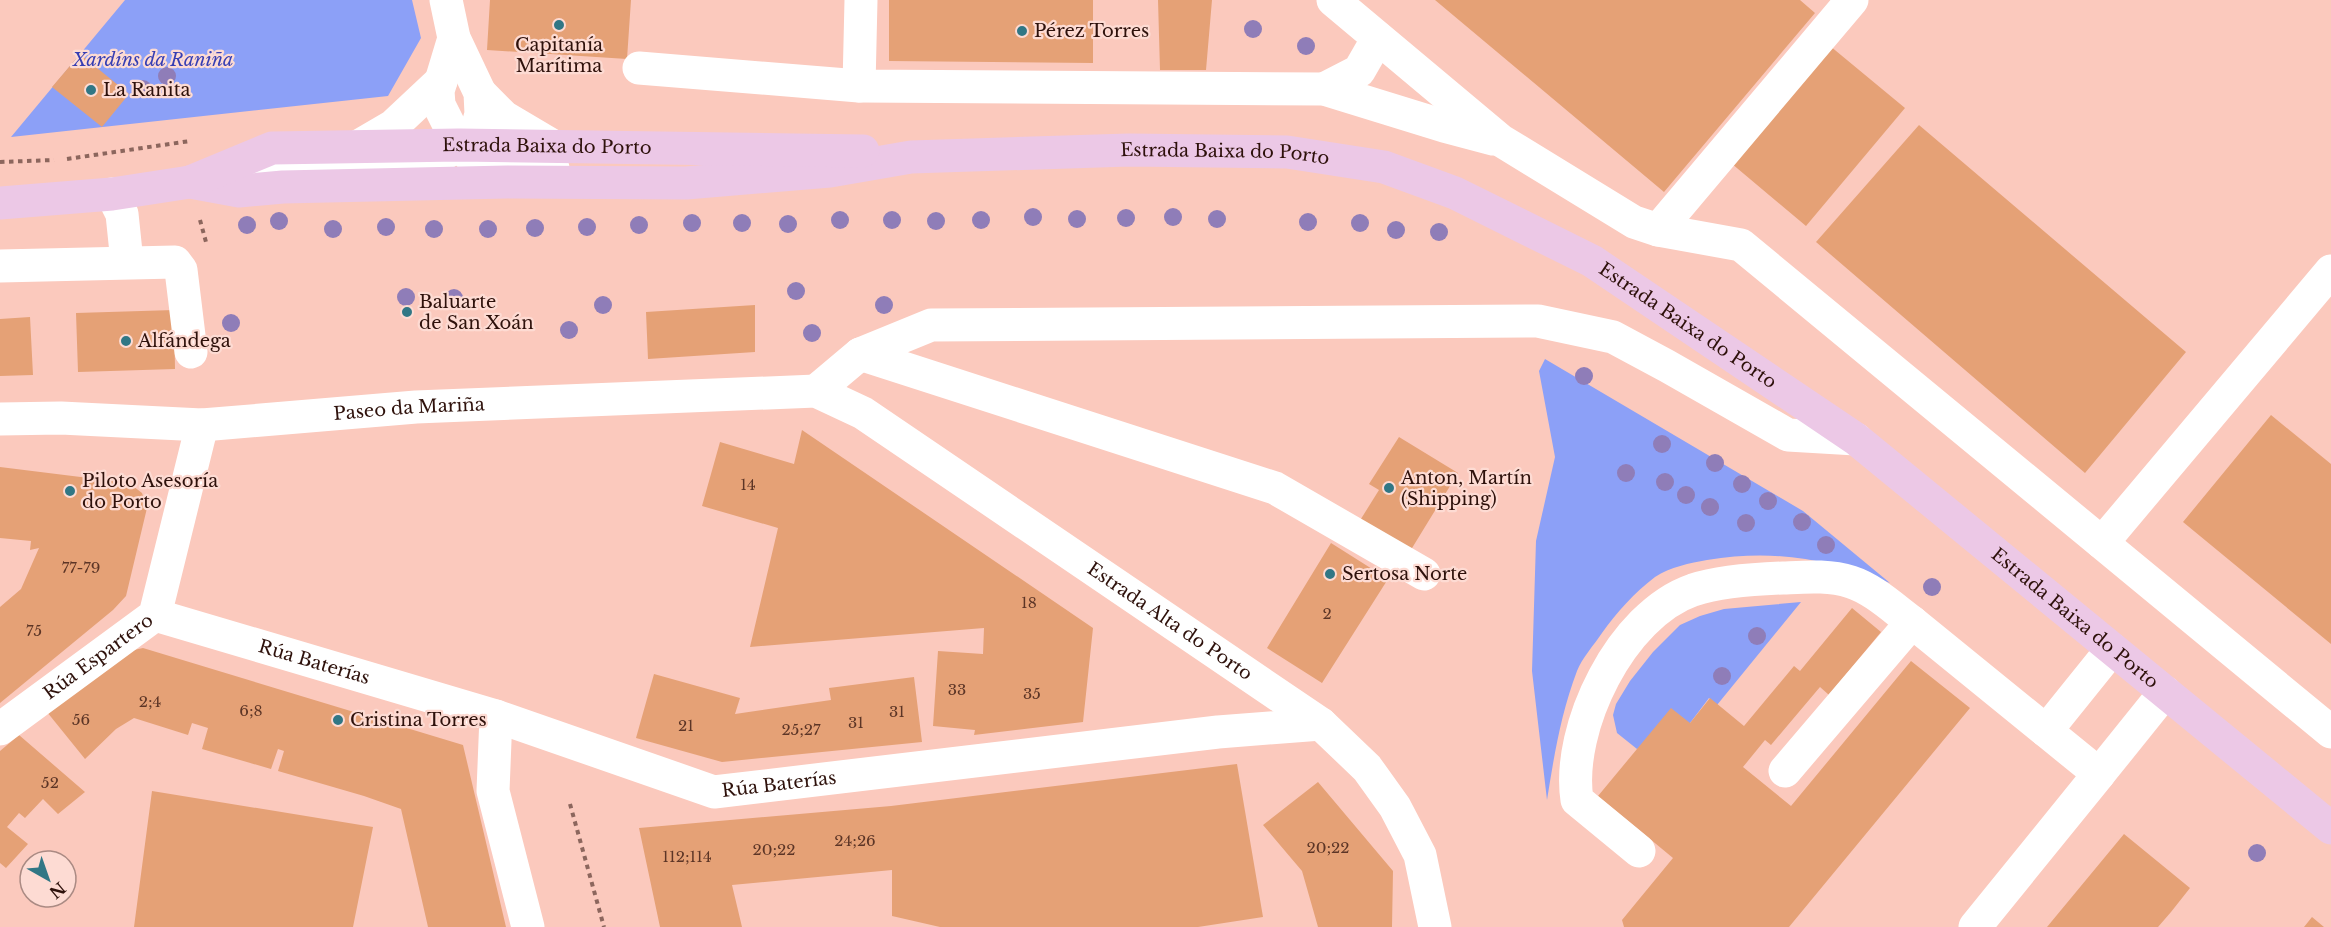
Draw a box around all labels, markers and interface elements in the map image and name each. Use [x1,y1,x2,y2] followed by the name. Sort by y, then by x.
[552,18,566,32] marker: Capitanía Marítima
[1034,20,1149,42] place label: Pérez Torres
[1015,24,1029,38] marker: Pérez Torres
[515,34,603,77] place label: Capitanía Marítima
[72,49,233,71] park label: Xardíns da Raniña
[103,79,191,101] place label: La Ranita
[84,83,98,97] marker: La Ranita
[442,134,652,159] street label: Estrada Baixa do Porto
[1120,139,1331,169] street label: Estrada Baixa do Porto
[1595,258,1781,393] street label: Estrada Baixa do Porto
[419,291,534,334] place label: Baluarte de San Xoán
[400,305,414,319] marker: Baluarte de San Xoán
[137,330,231,352] place label: Alfándega
[119,334,133,348] marker: Alfándega
[333,393,485,425] street label: Paseo da Mariña
[1400,467,1532,510] place label: Anton, Martín (Shipping)
[82,470,218,513] place label: Piloto Asesoría do Porto
[740,475,756,494] house number: 14
[1382,481,1396,495] marker: Anton, Martín (Shipping)
[63,484,77,498] marker: Piloto Asesoría do Porto
[1987,543,2163,693] street label: Estrada Baixa do Porto
[62,558,100,577] house number: 77-79
[1083,558,1256,685] street label: Estrada Alta do Porto
[1342,563,1467,585] place label: Sertosa Norte
[1323,567,1337,581] marker: Sertosa Norte
[1021,593,1037,612] house number: 18
[1322,604,1332,623] house number: 2
[39,609,157,704] street label: Rúa Espartero
[26,621,42,640] house number: 75
[256,635,372,689] street label: Rúa Baterías
[948,680,966,699] house number: 33
[1023,684,1041,703] house number: 35
[139,692,161,711] house number: 2;4
[239,701,263,720] house number: 6;8
[889,702,905,721] house number: 31
[350,709,487,731] place label: Cristina Torres
[72,710,90,729] house number: 56
[331,713,345,727] marker: Cristina Torres
[848,713,864,732] house number: 31
[678,716,694,735] house number: 21
[781,720,821,739] house number: 25;27
[721,767,837,802] street label: Rúa Baterías
[41,773,59,792] house number: 52
[834,831,876,850] house number: 24;26
[1306,838,1350,857] house number: 20;22
[752,840,796,859] house number: 20;22
[662,847,712,866] house number: 112;114
[18,849,78,909] north arrow
[45,878,70,903] text: N

